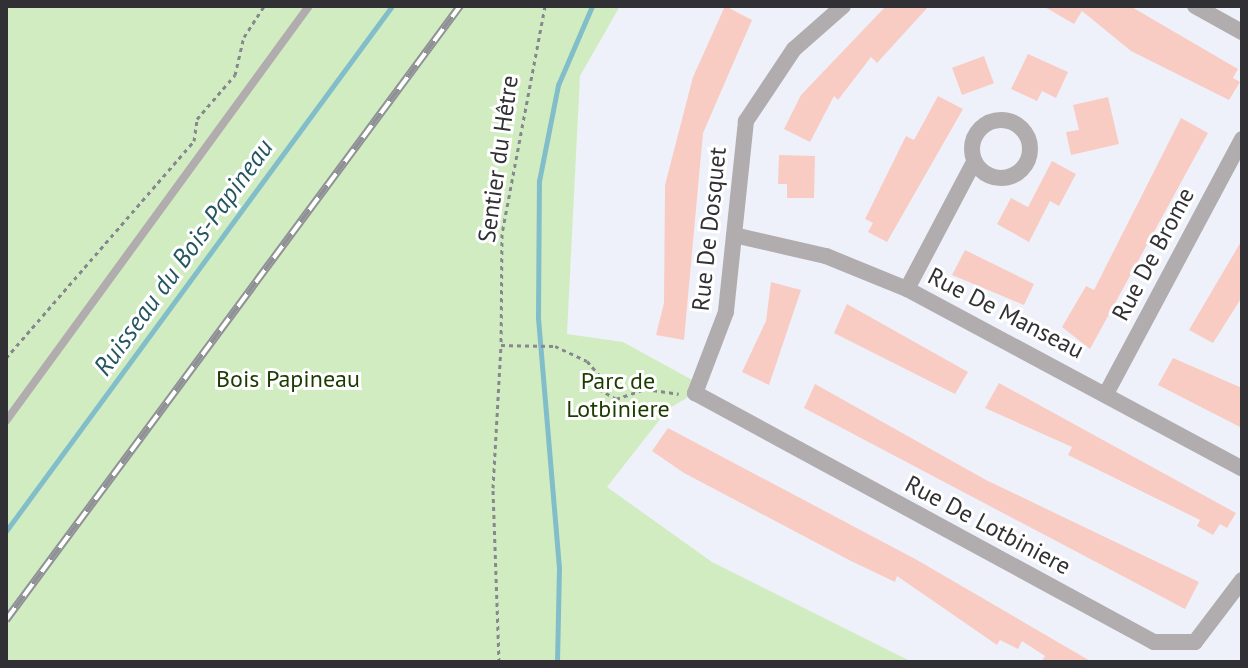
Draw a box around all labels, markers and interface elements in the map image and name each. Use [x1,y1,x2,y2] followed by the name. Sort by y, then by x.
[472,74,524,244] street label: Sentier du Hêtre
[87,133,279,381] water label: Ruisseau du Bois-Papineau
[686,146,732,312] street label: Rue De Dosquet
[1106,183,1200,325] street label: Rue De Brome
[923,261,1089,365] street label: Rue De Manseau
[216,365,360,393] park label: Bois Papineau
[566,367,670,423] park label: Parc de Lotbiniere
[900,469,1076,581] street label: Rue De Lotbiniere

